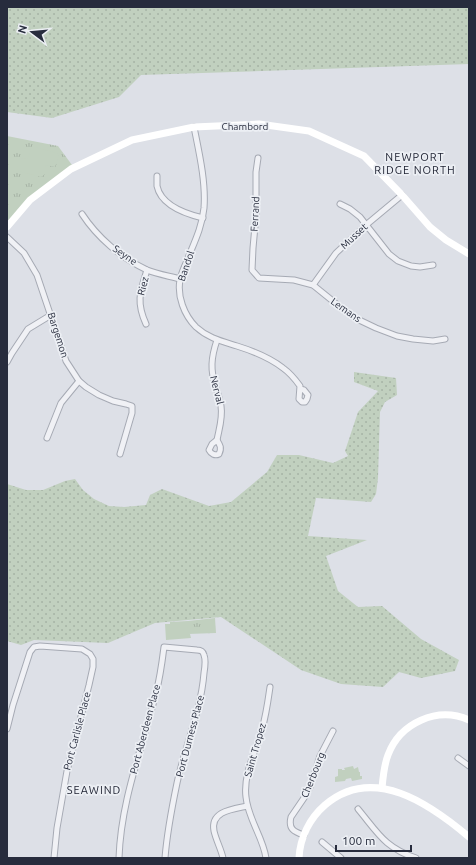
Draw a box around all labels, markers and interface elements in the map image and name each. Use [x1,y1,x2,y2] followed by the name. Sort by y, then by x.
[12,12,52,52] north arrow
[15,24,29,35] text: N
[222,121,269,132] street label: Chambord
[374,151,456,176] district label: NEWPORT RIDGE NORTH
[249,196,261,232] street label: Ferrand
[338,221,370,251] street label: Musset
[111,243,139,267] street label: Seyne
[176,249,196,283] street label: Bandol
[135,275,151,296] street label: Riez
[329,296,363,324] street label: Lemans
[46,311,70,359] street label: Bargemon
[208,374,226,406] street label: Nerval
[128,683,162,775] street label: Port Aberdeen Place
[61,691,93,771] street label: Port Carlisle Place
[174,694,206,778] street label: Port Durness Place
[242,721,268,778] street label: Saint Tropez
[299,751,327,799] street label: Cherbourg
[67,784,121,796] district label: SEAWIND
[336,827,411,853] scale bar
[342,834,375,847] text: 100 m

